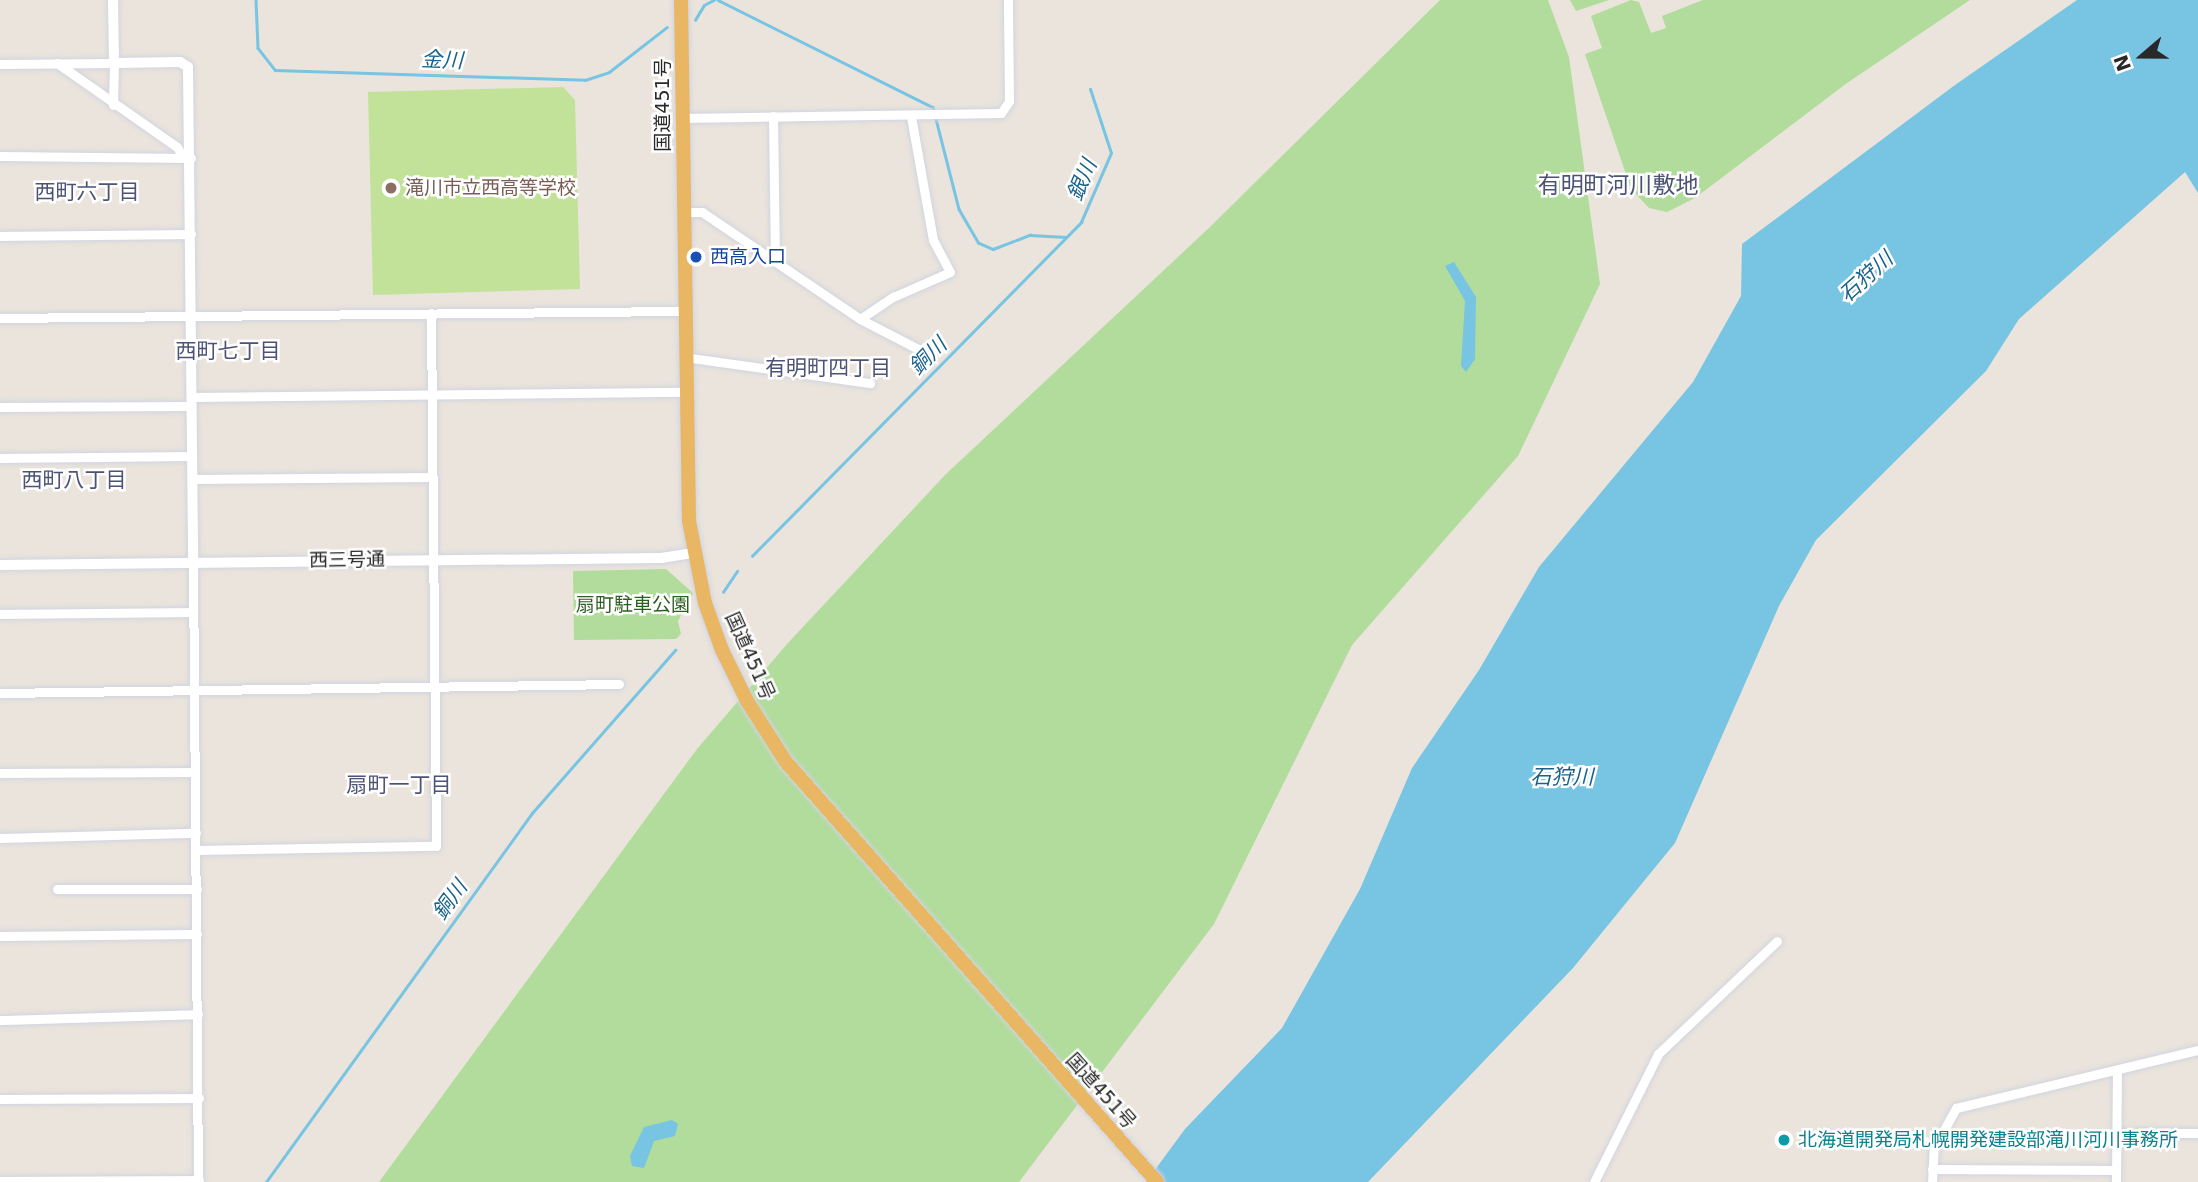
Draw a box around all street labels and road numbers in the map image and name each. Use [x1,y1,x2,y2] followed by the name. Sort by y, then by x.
[652,58,674,152] street label: 国道451号
[309,548,385,572] street label: 西三号通
[721,609,779,703] street label: 国道451号
[1061,1049,1141,1133] street label: 国道451号

